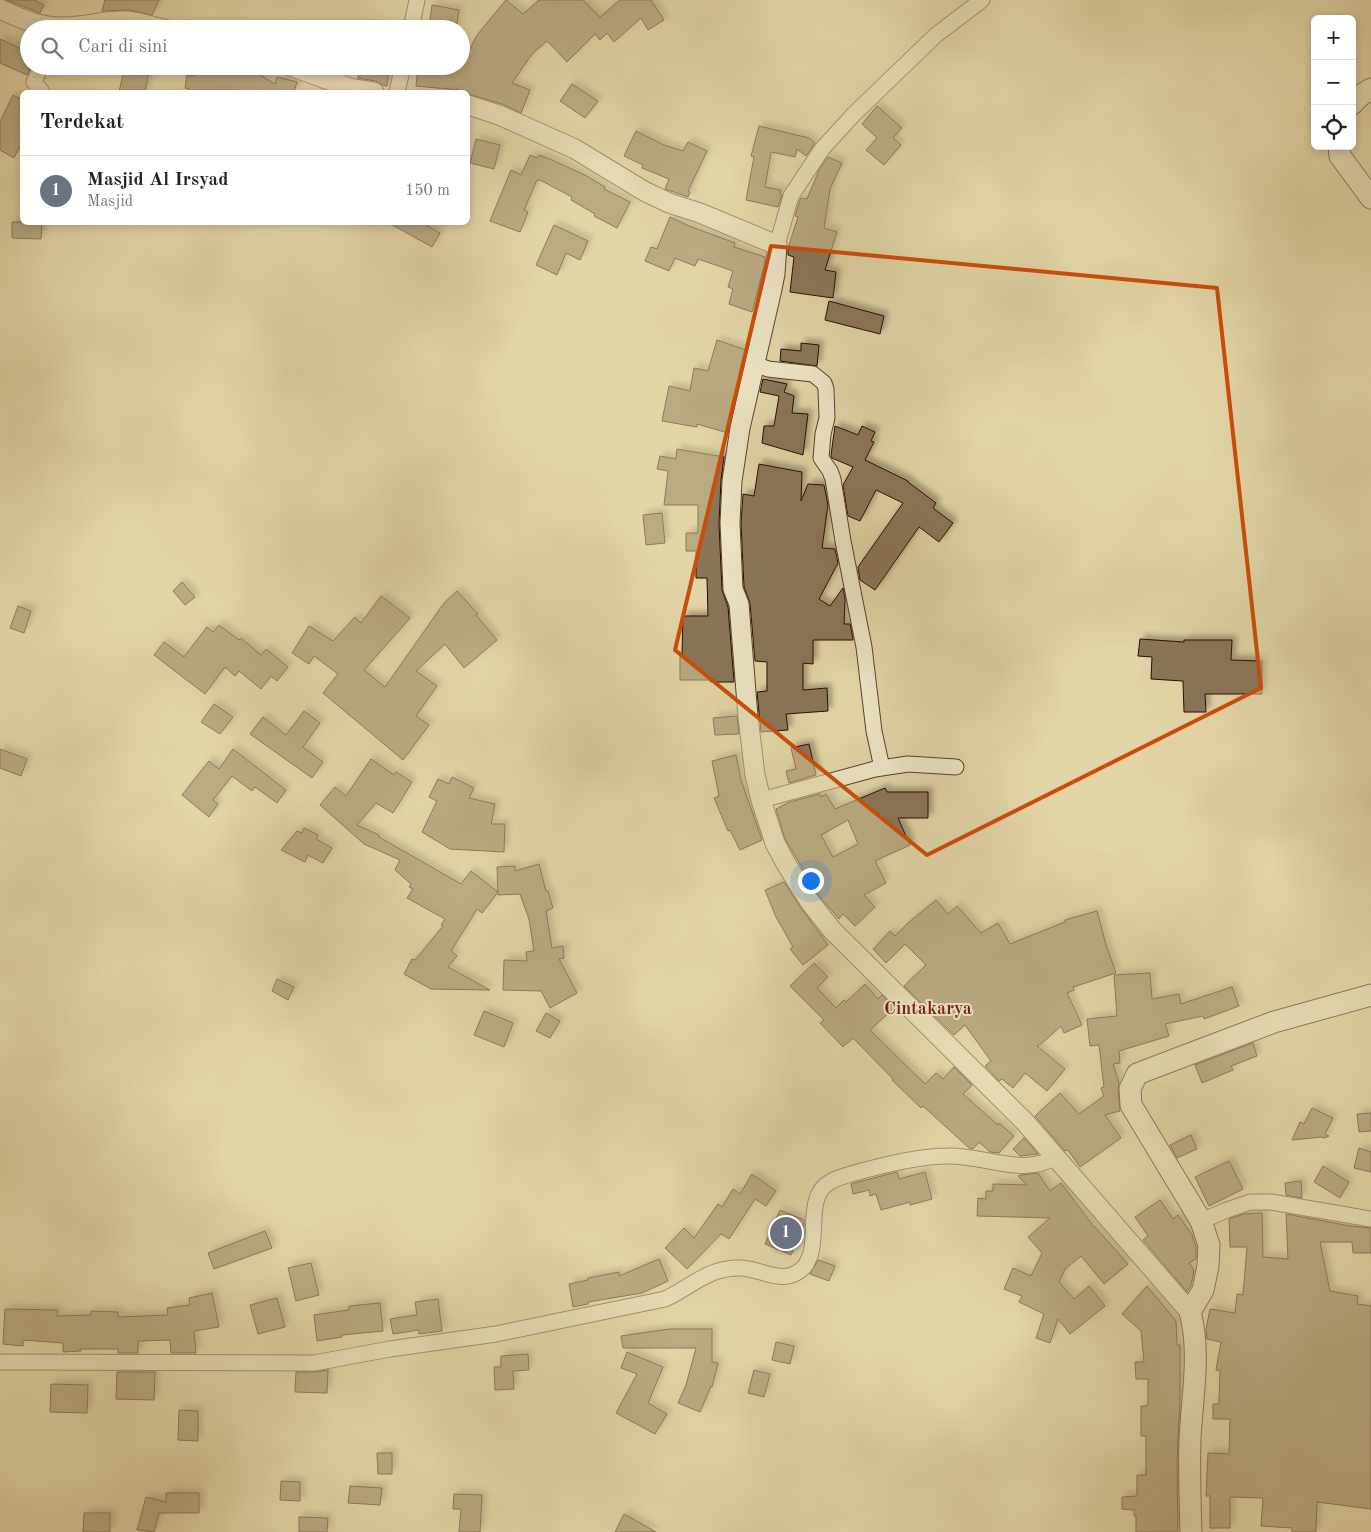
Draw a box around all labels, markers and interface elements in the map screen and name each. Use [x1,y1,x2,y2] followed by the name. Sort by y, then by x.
[1311,15,1356,150] map controls
[1311,15,1356,60] button: +
[20,20,470,75] search box
[38,34,66,62] icon: search
[78,38,168,57] text: Cari di sini
[1311,60,1356,105] button: −
[1311,105,1356,150] button: locate
[40,112,124,133] text: Terdekat
[87,171,228,190] text: Masjid Al Irsyad
[51,183,61,199] text: 1
[405,183,450,199] text: 150 m
[87,194,133,210] text: Masjid
[798,868,824,894] your location
[884,1000,972,1018] district label: Cintakarya
[770,1214,802,1252] pin: 1

